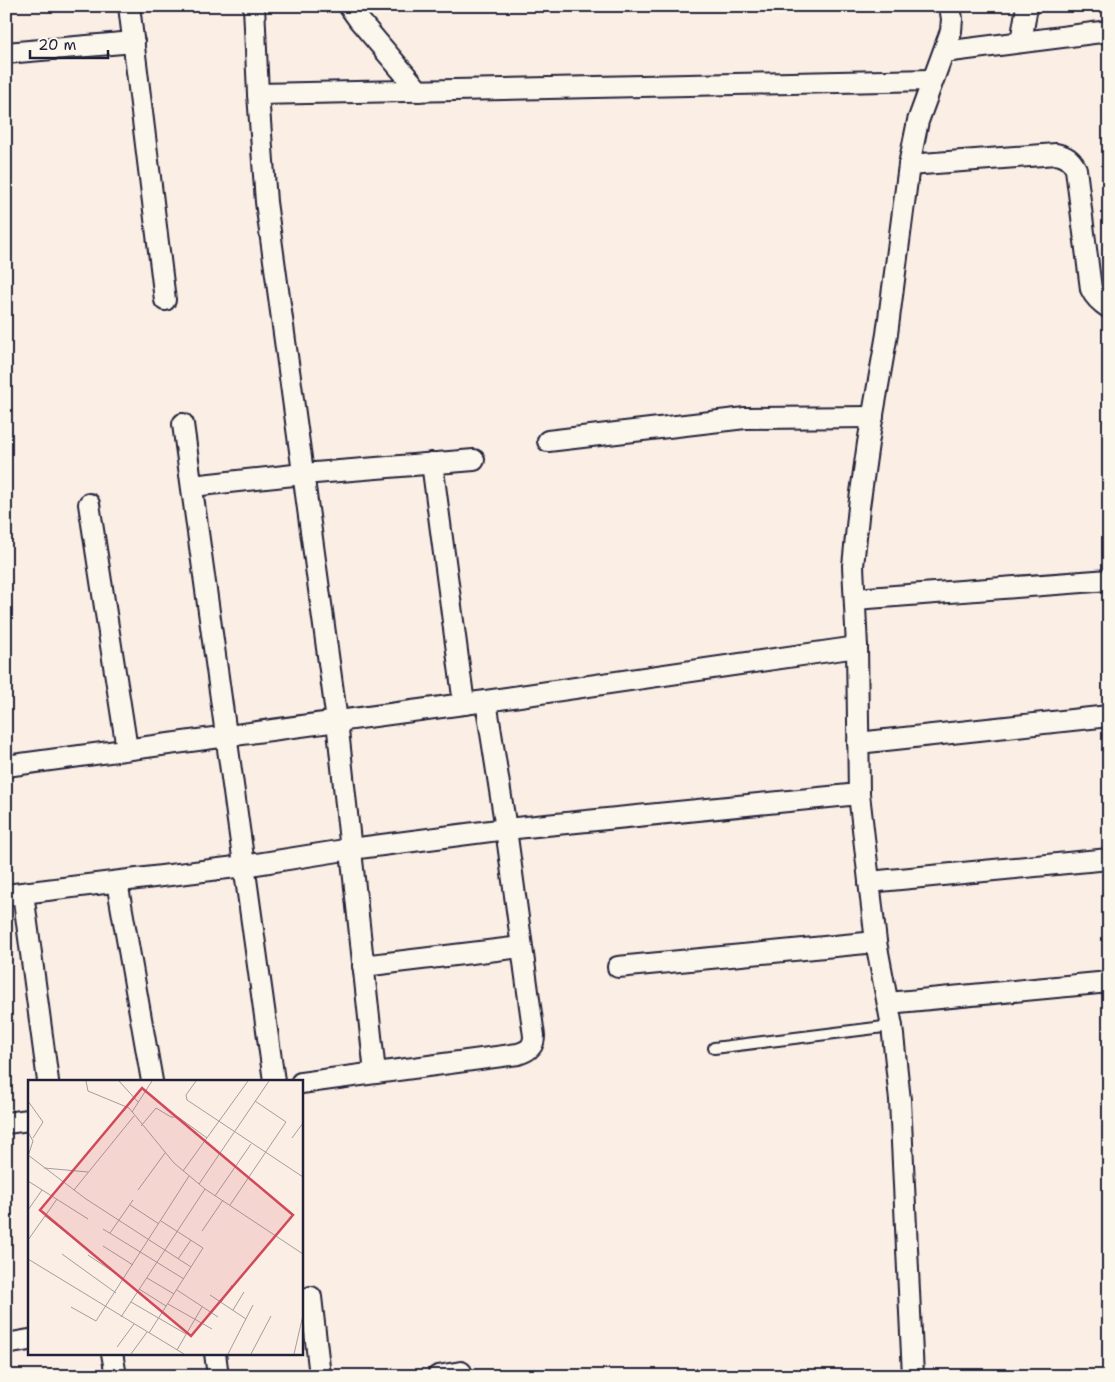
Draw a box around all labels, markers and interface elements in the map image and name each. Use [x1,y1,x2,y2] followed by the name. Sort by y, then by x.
[30,28,108,60] scale bar
[38,35,77,55] text: 20 m
[28,1080,302,1354] inset map

